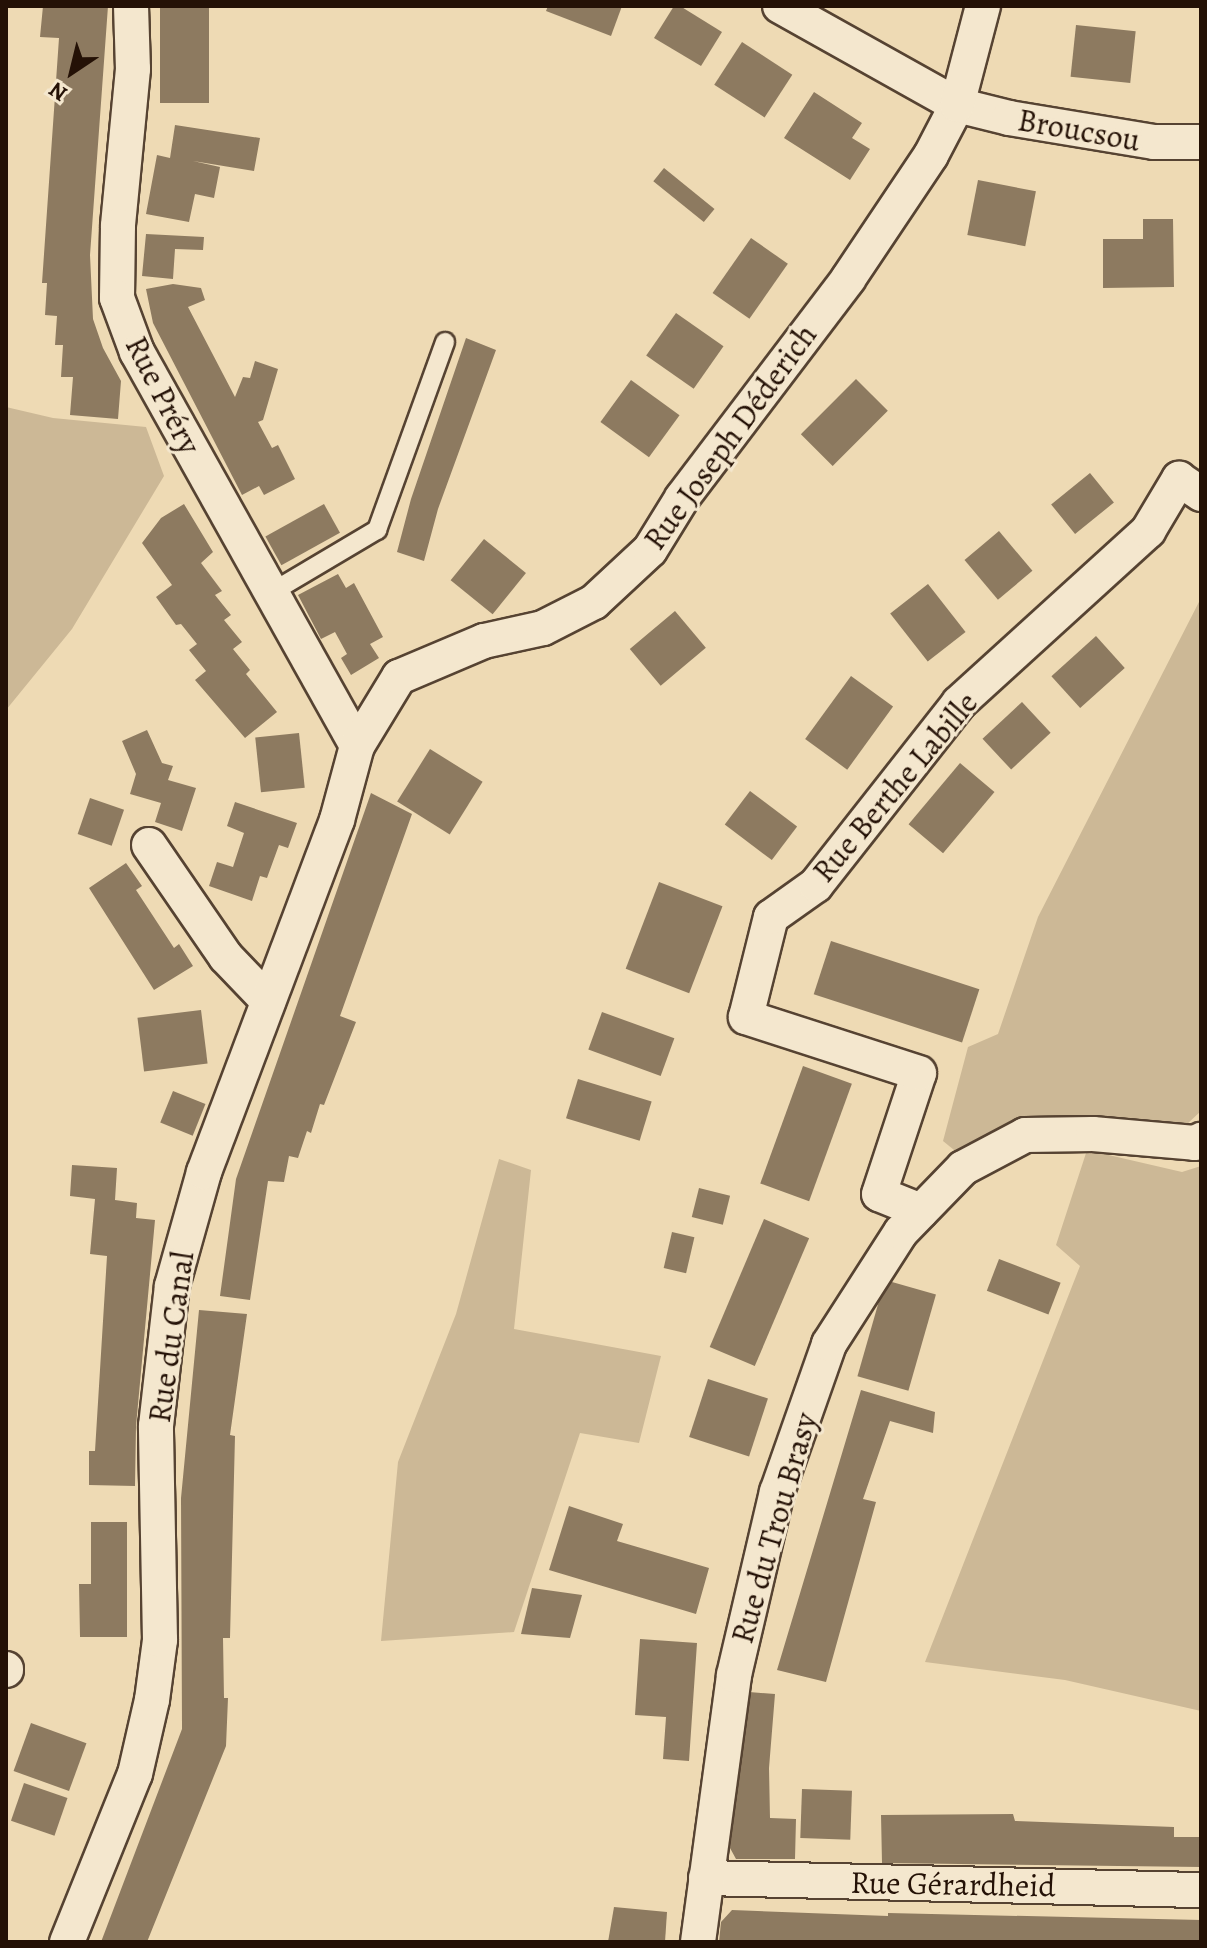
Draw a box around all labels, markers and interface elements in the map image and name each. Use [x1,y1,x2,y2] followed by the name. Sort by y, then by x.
[32,32,112,112] north arrow
[43,75,73,109] text: N
[1015,100,1143,160] street label: Broucsou
[635,317,825,557] street label: Rue Joseph Déderich
[117,330,209,460] street label: Rue Préry
[804,684,986,890] street label: Rue Berthe Labille
[140,1249,202,1425] street label: Rue du Canal
[723,1408,825,1648] street label: Rue du Trou Brasy
[850,1863,1056,1905] street label: Rue Gérardheid

